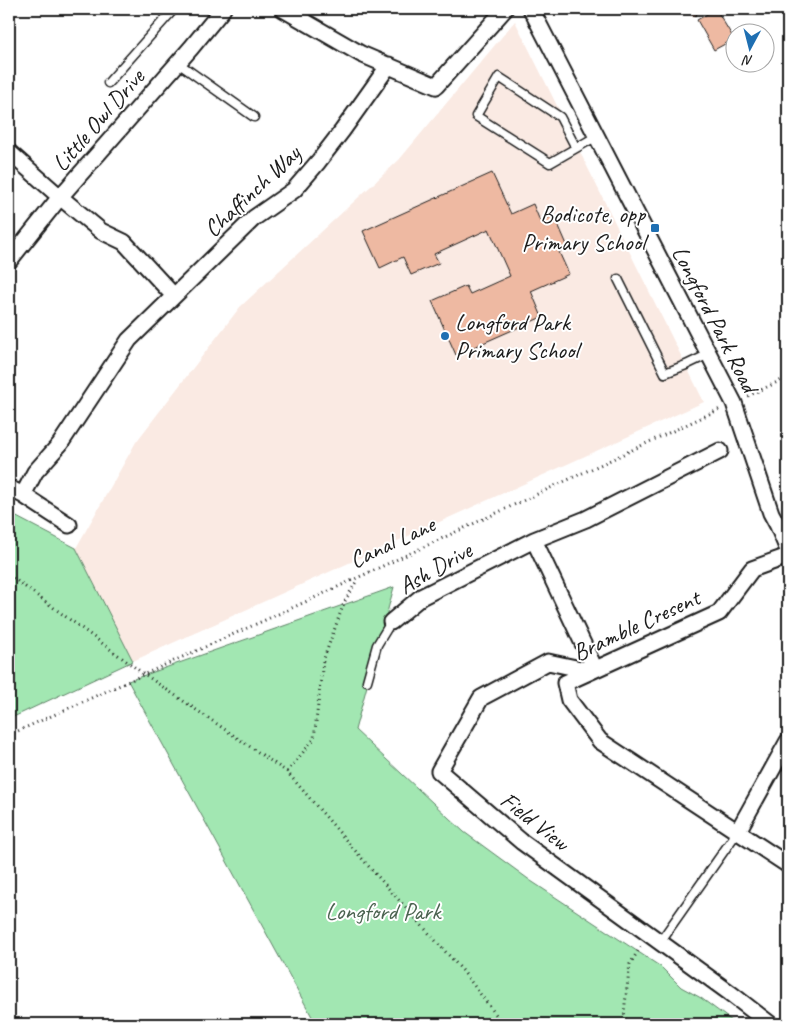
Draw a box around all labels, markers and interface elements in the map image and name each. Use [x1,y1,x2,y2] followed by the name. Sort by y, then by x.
[724,22,774,72] north arrow
[741,51,754,69] text: N
[45,61,152,177] street label: Little Owl Drive
[197,137,308,243] street label: Chaffinch Way
[522,199,649,257] place label: Bodicote, opp Primary School
[649,222,661,234] marker: Bodicote, opp Primary School
[665,241,766,400] street label: Longford Park Road
[455,307,582,365] place label: Longford Park Primary School
[439,330,451,342] marker: Longford Park Primary School
[345,508,441,575] street label: Canal Lane
[393,534,479,601] street label: Ash Drive
[568,582,706,667] street label: Bramble Cresent
[495,785,577,858] street label: Field View
[326,896,443,926] park label: Longford Park

